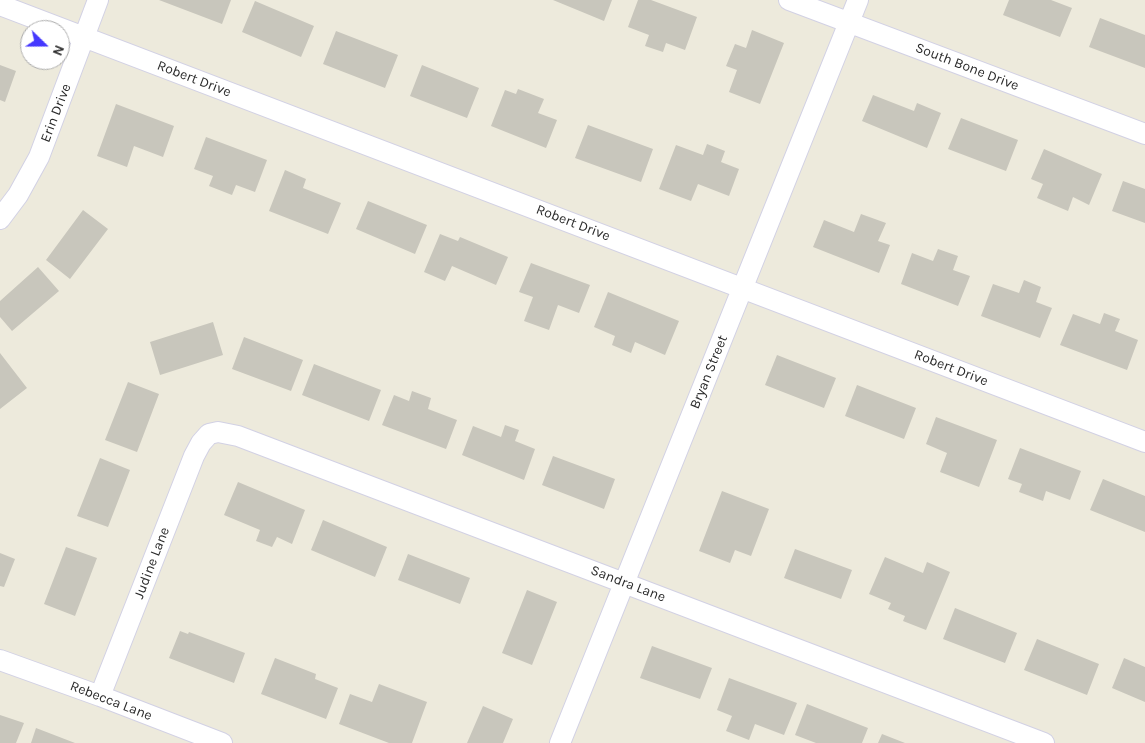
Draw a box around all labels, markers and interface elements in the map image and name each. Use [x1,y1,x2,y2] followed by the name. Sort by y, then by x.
[20,20,70,70] north arrow
[913,40,1021,94] street label: South Bone Drive
[49,43,68,58] text: N
[155,57,233,101] street label: Robert Drive
[37,81,75,145] street label: Erin Drive
[534,201,612,245] street label: Robert Drive
[687,333,731,411] street label: Bryan Street
[912,346,990,390] street label: Robert Drive
[131,525,173,601] street label: Judine Lane
[588,562,668,606] street label: Sandra Lane
[68,678,154,724] street label: Rebecca Lane

